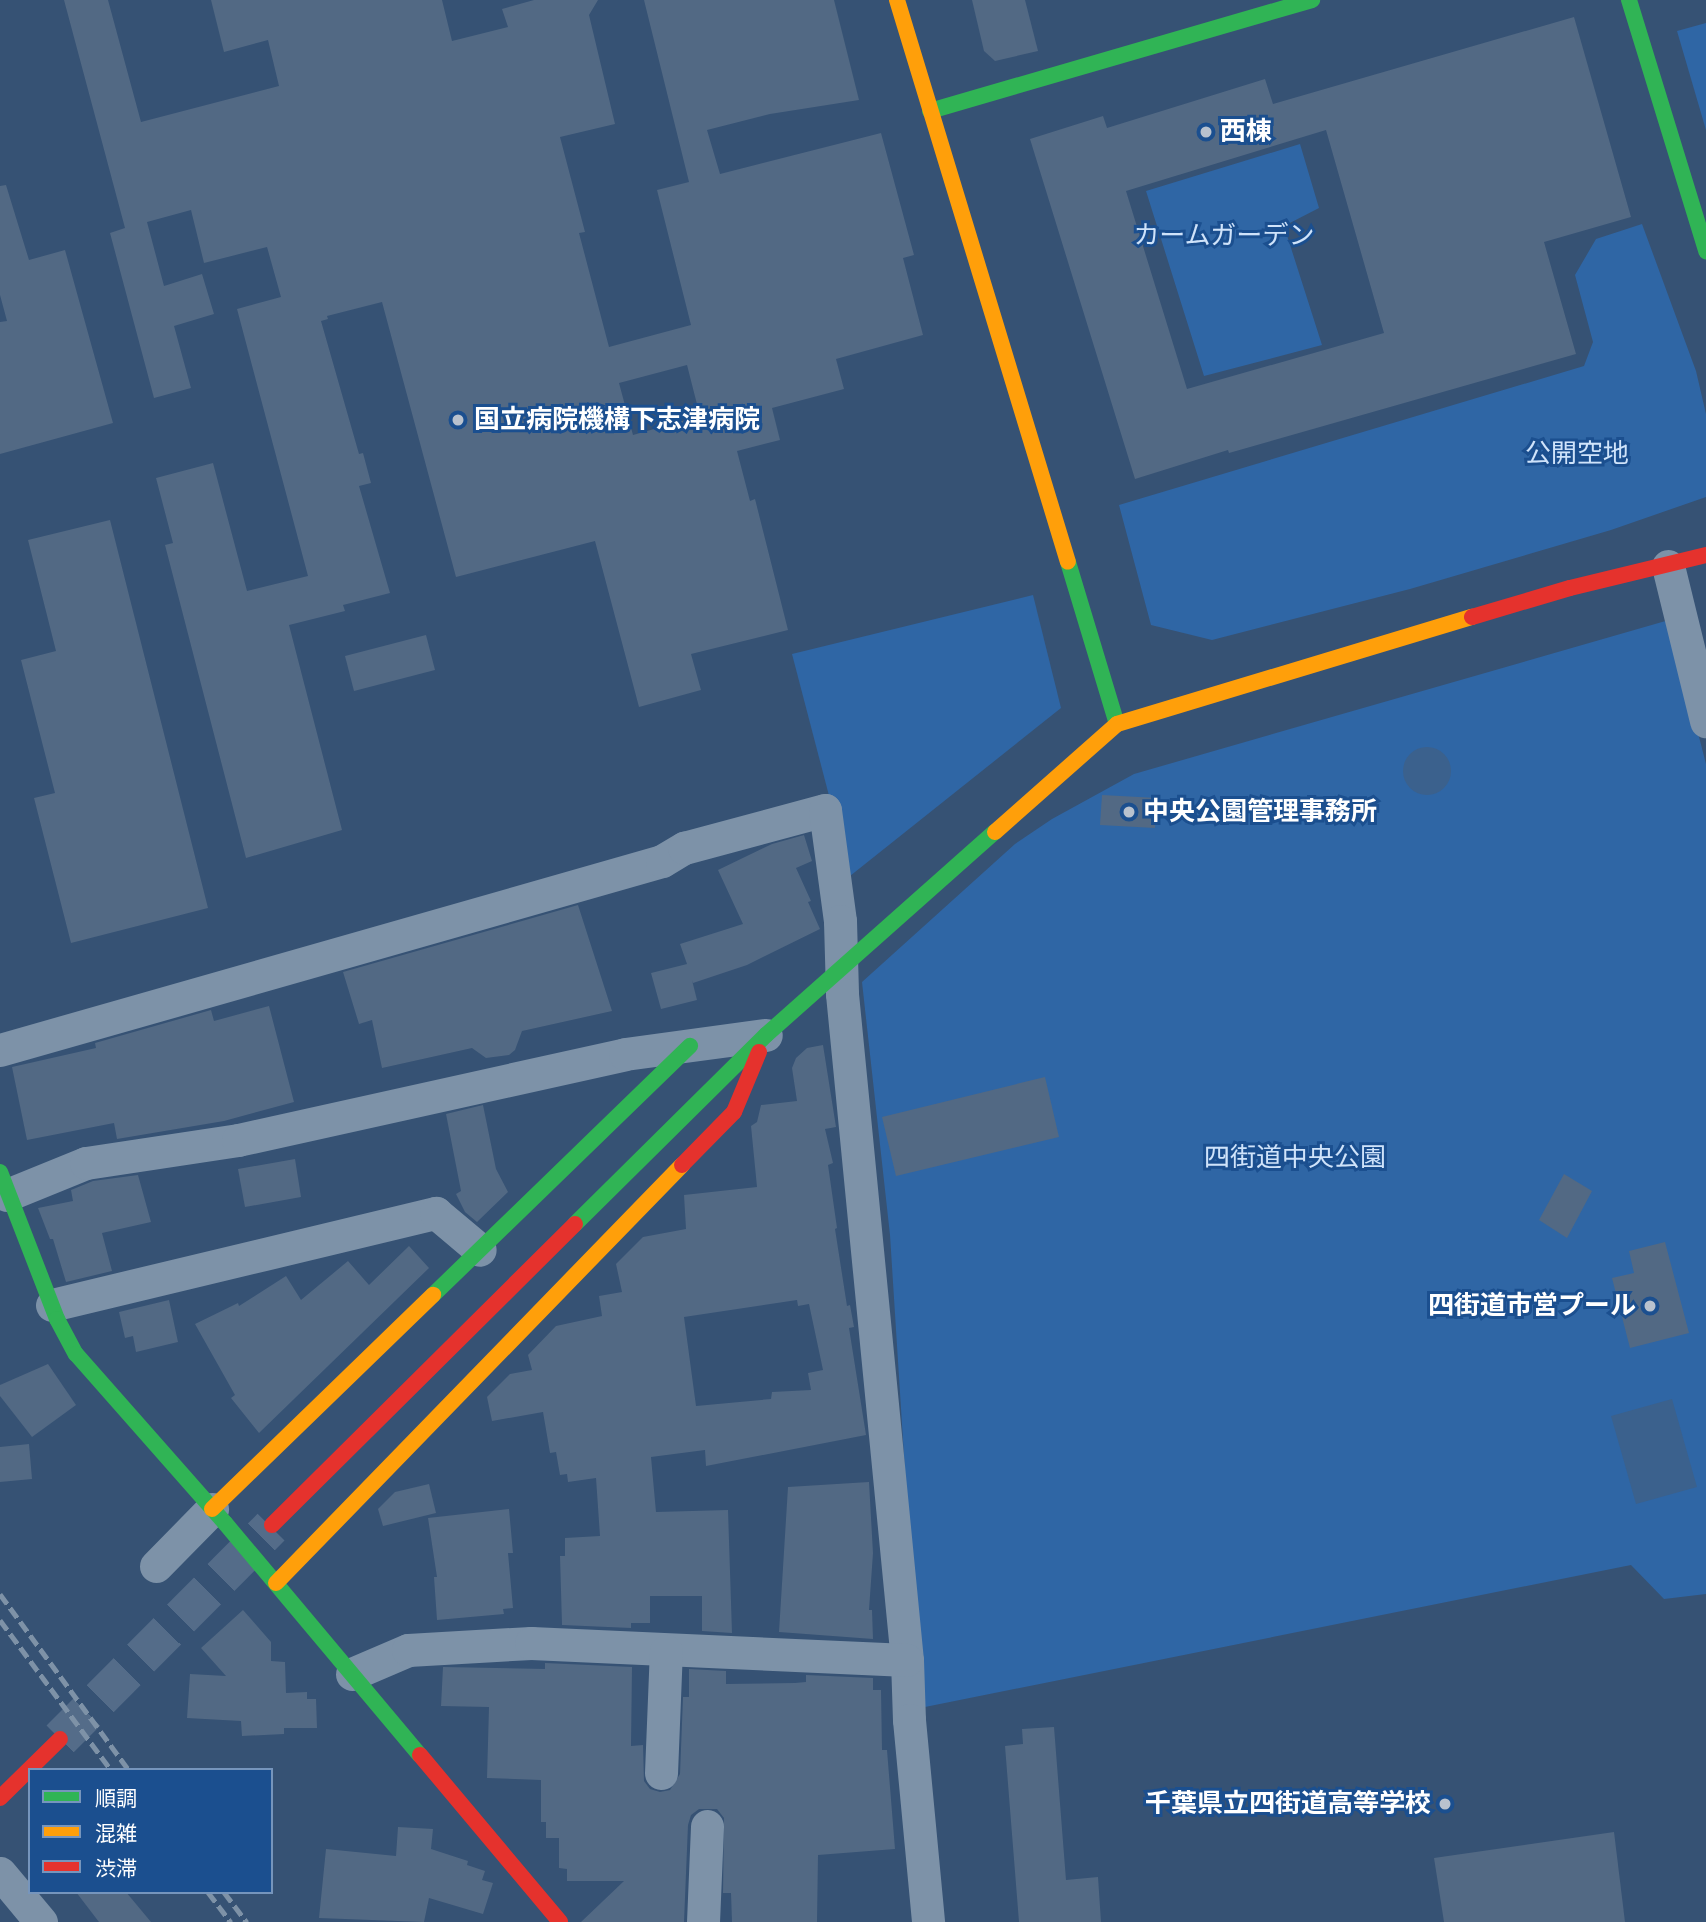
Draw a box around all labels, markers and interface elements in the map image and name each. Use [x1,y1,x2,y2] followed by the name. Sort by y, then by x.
[1220,116,1272,148] place label: 西棟
[1198,124,1214,140] marker: 西棟
[1133,220,1315,252] park label: カームガーデン
[474,404,760,436] place label: 国立病院機構下志津病院
[448,410,468,430] marker: 国立病院機構下志津病院
[1525,438,1629,470] park label: 公開空地
[1143,796,1377,828] place label: 中央公園管理事務所
[1121,804,1137,820] marker: 中央公園管理事務所
[1204,1142,1386,1174] park label: 四街道中央公園
[1428,1290,1636,1322] place label: 四街道市営プール
[1642,1298,1658,1314] marker: 四街道市営プール
[28,1768,273,1894] legend
[95,1786,137,1811] text: 順調
[1145,1788,1431,1820] place label: 千葉県立四街道高等学校
[1437,1796,1453,1812] marker: 千葉県立四街道高等学校
[95,1821,137,1846] text: 混雑
[95,1856,137,1881] text: 渋滞

